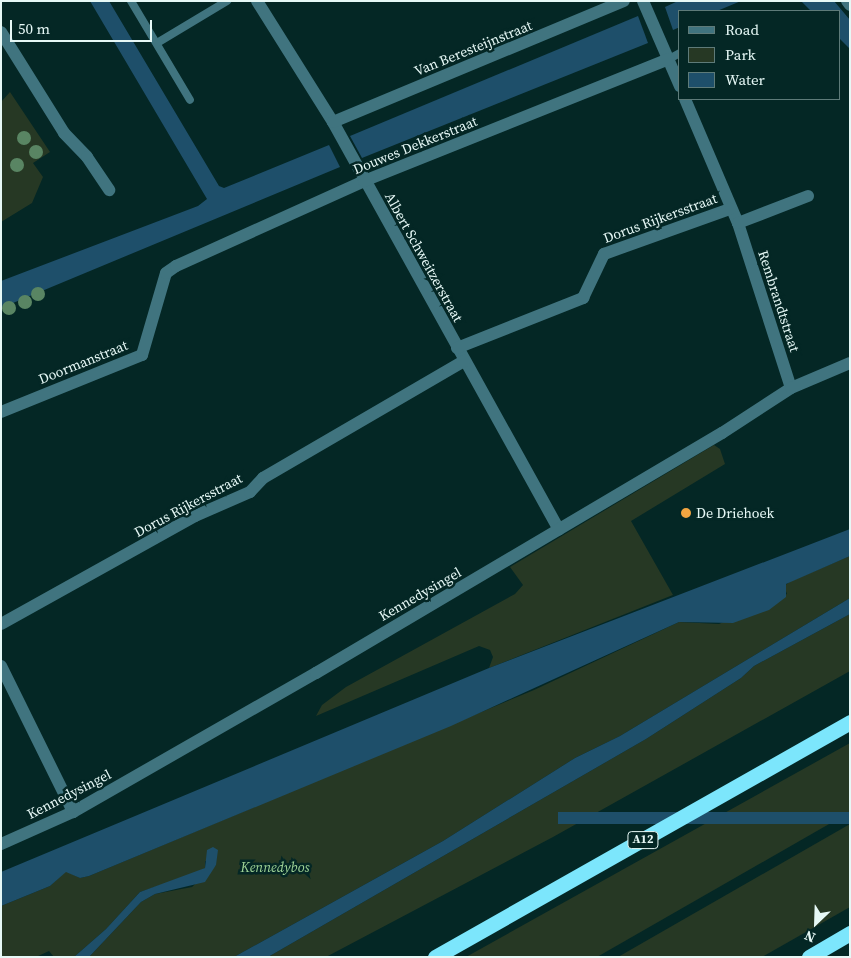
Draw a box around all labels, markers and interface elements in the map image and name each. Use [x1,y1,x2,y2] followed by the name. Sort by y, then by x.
[12,10,155,42] scale bar
[678,10,841,100] legend
[412,17,534,79] street label: Van Beresteijnstraat
[18,18,50,39] text: 50 m
[725,19,759,40] text: Road
[725,44,756,65] text: Park
[725,69,765,90] text: Water
[350,112,480,178] street label: Douwes Dekkerstraat
[381,189,467,325] street label: Albert Schweitzerstraat
[601,190,719,246] street label: Dorus Rijkersstraat
[755,248,803,354] street label: Rembrandtstraat
[36,336,130,388] street label: Doormanstraat
[131,469,245,541] street label: Dorus Rijkersstraat
[696,505,774,521] place label: De Driehoek
[680,507,692,519] marker: De Driehoek
[376,564,464,624] street label: Kennedysingel
[24,766,114,822] street label: Kennedysingel
[627,830,659,850] road number: A12
[240,859,310,875] park label: Kennedybos
[791,898,841,948] north arrow
[801,925,819,948] text: N

